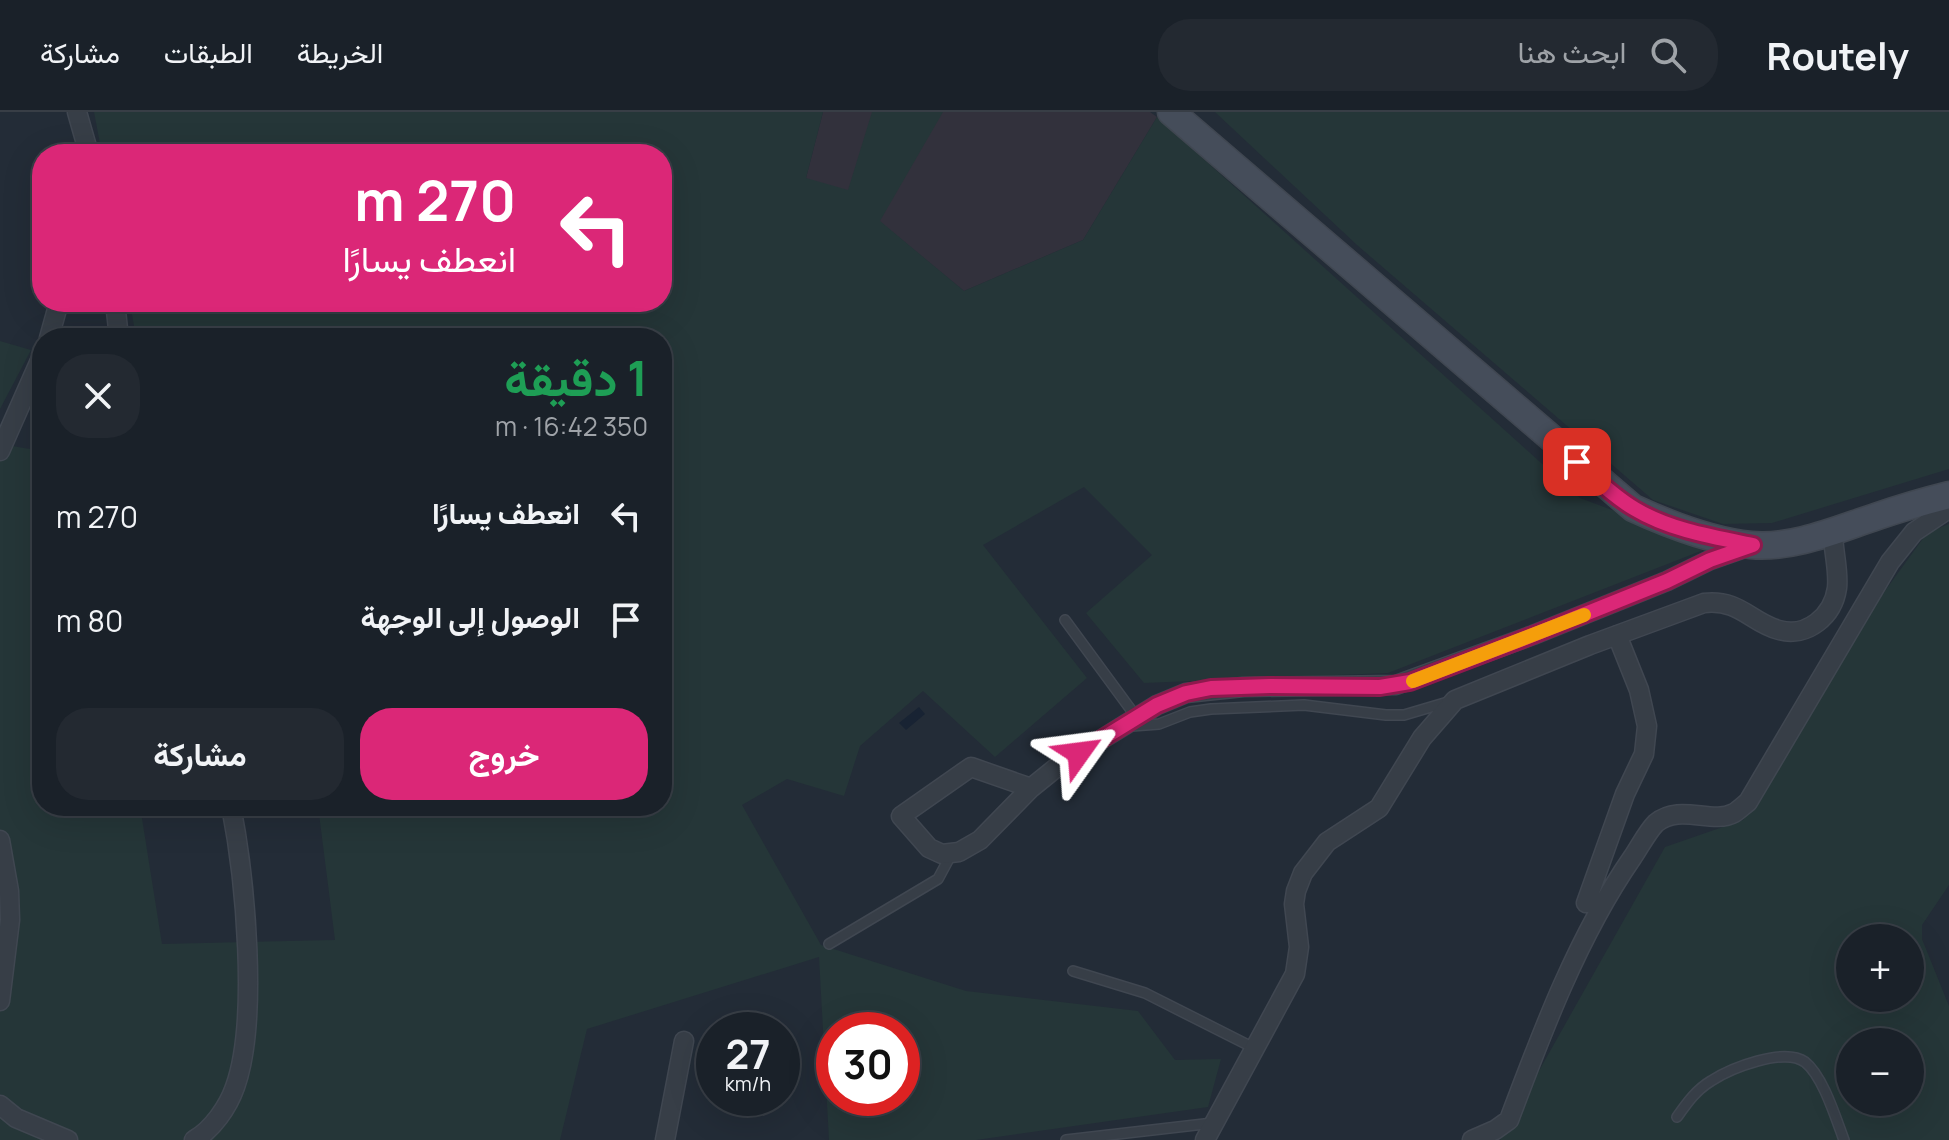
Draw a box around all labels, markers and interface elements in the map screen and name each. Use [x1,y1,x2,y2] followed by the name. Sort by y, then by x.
[1158,19,1718,91] search box
[1766,29,1909,81] text: Routely
[1518,31,1626,72] text: ابحث هنا
[40,33,120,71] text: مشاركة
[164,33,253,71] text: الطبقات
[297,33,383,71] text: الخريطة
[1646,33,1690,77] icon: search
[354,161,516,238] text: 270 m
[544,176,648,280] icon: left
[343,234,516,283] text: انعطف يسارًا
[504,345,648,410] text: 1 دقيقة
[56,354,140,438] button: close
[495,408,648,444] text: 350 m · 16:42
[1543,428,1611,496] pin
[1555,440,1599,484] icon: arrive
[432,492,580,533] text: انعطف يسارًا
[604,494,648,538] icon: left
[56,496,138,537] text: 270 m
[361,596,580,637] text: الوصول إلى الوجهة
[604,598,648,642] icon: arrive
[56,600,123,641] text: 80 m
[56,708,344,800] button: مشاركة
[360,708,648,800] button: خروج
[1037,711,1121,795] position arrow
[1836,924,1924,1116] map controls
[1836,924,1924,1012] button: +
[816,1012,920,1116] speed limit sign: 30
[725,1026,771,1081] text: 27
[1836,1028,1924,1116] button: −
[725,1070,771,1097] text: km/h

